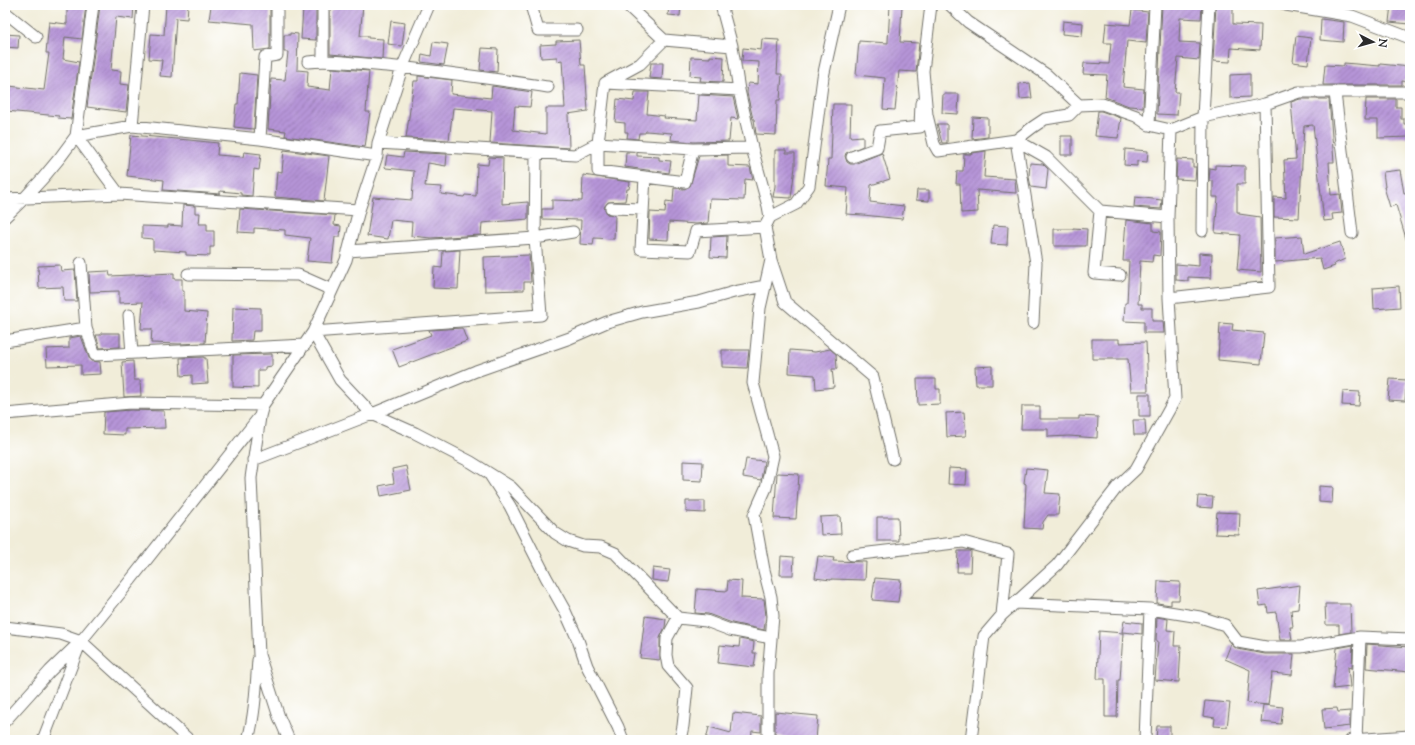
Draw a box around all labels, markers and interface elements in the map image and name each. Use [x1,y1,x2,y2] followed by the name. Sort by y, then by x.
[1353,22,1393,62] north arrow
[1374,37,1390,48] text: N

